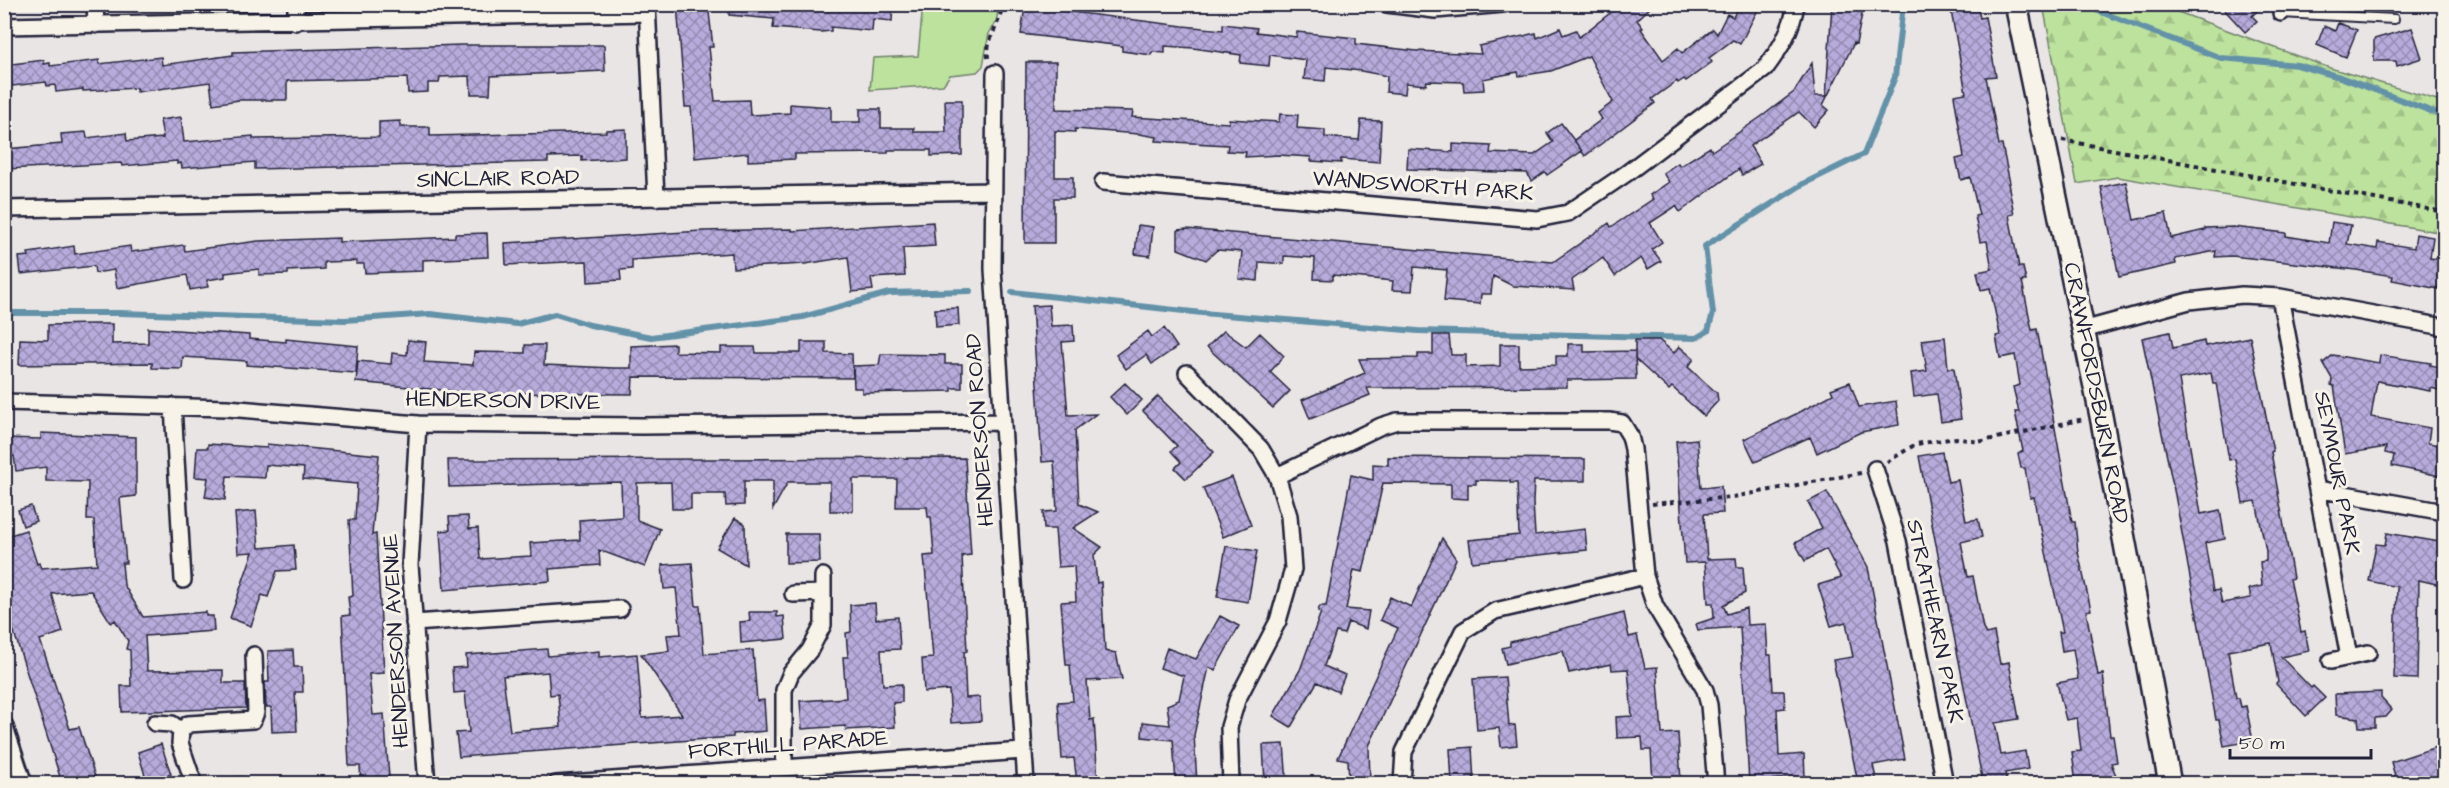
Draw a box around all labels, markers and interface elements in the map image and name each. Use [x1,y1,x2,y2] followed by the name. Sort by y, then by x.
[416,162,580,196] street label: SINCLAIR ROAD
[1312,163,1535,209] street label: WANDSWORTH PARK
[2055,260,2137,526] street label: CRAWFORDSBURN ROAD
[958,332,1002,528] street label: HENDERSON ROAD
[405,384,601,418] street label: HENDERSON DRIVE
[2306,389,2368,558] street label: SEYMOUR PARK
[1898,516,1972,726] street label: STRATHEARN PARK
[375,533,417,749] street label: HENDERSON AVENUE
[2230,722,2371,760] scale bar
[687,723,889,767] street label: FORTHILL PARADE
[2239,731,2284,756] text: 50 m

